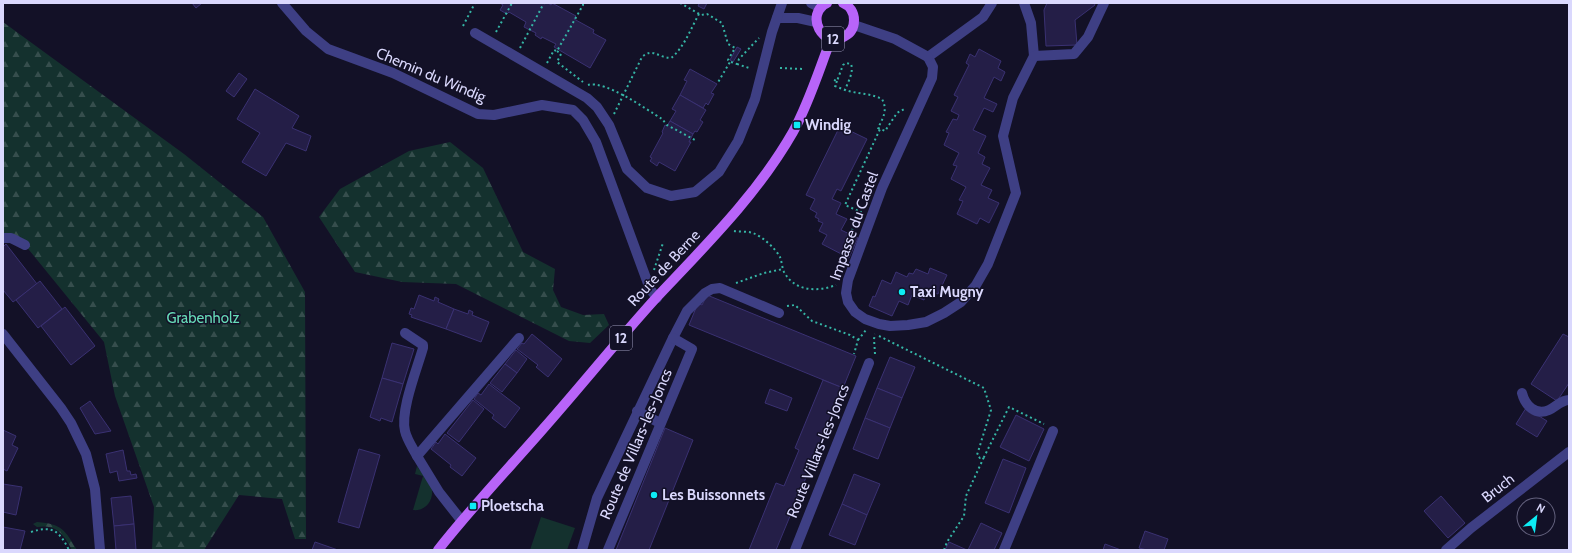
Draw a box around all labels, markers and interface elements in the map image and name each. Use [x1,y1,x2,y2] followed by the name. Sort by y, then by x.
[822,27,844,51] road number: 12
[373,44,489,106] street label: Chemin du Windig
[805,116,851,134] place label: Windig
[792,120,802,130] marker: Windig
[826,169,882,283] street label: Impasse du Castel
[624,226,704,310] street label: Route de Berne
[910,283,984,301] place label: Taxi Mugny
[897,287,907,297] marker: Taxi Mugny
[166,309,240,327] park label: Grabenholz
[610,326,632,350] road number: 12
[596,366,676,522] street label: Route de Villars-les-Joncs
[783,382,853,520] street label: Route Villars-les-Joncs
[1478,470,1518,506] street label: Bruch
[662,486,765,504] place label: Les Buissonnets
[649,490,659,500] marker: Les Buissonnets
[481,497,545,515] place label: Ploetscha
[1516,497,1556,537] north arrow
[1534,500,1548,516] text: N
[468,501,478,511] marker: Ploetscha

